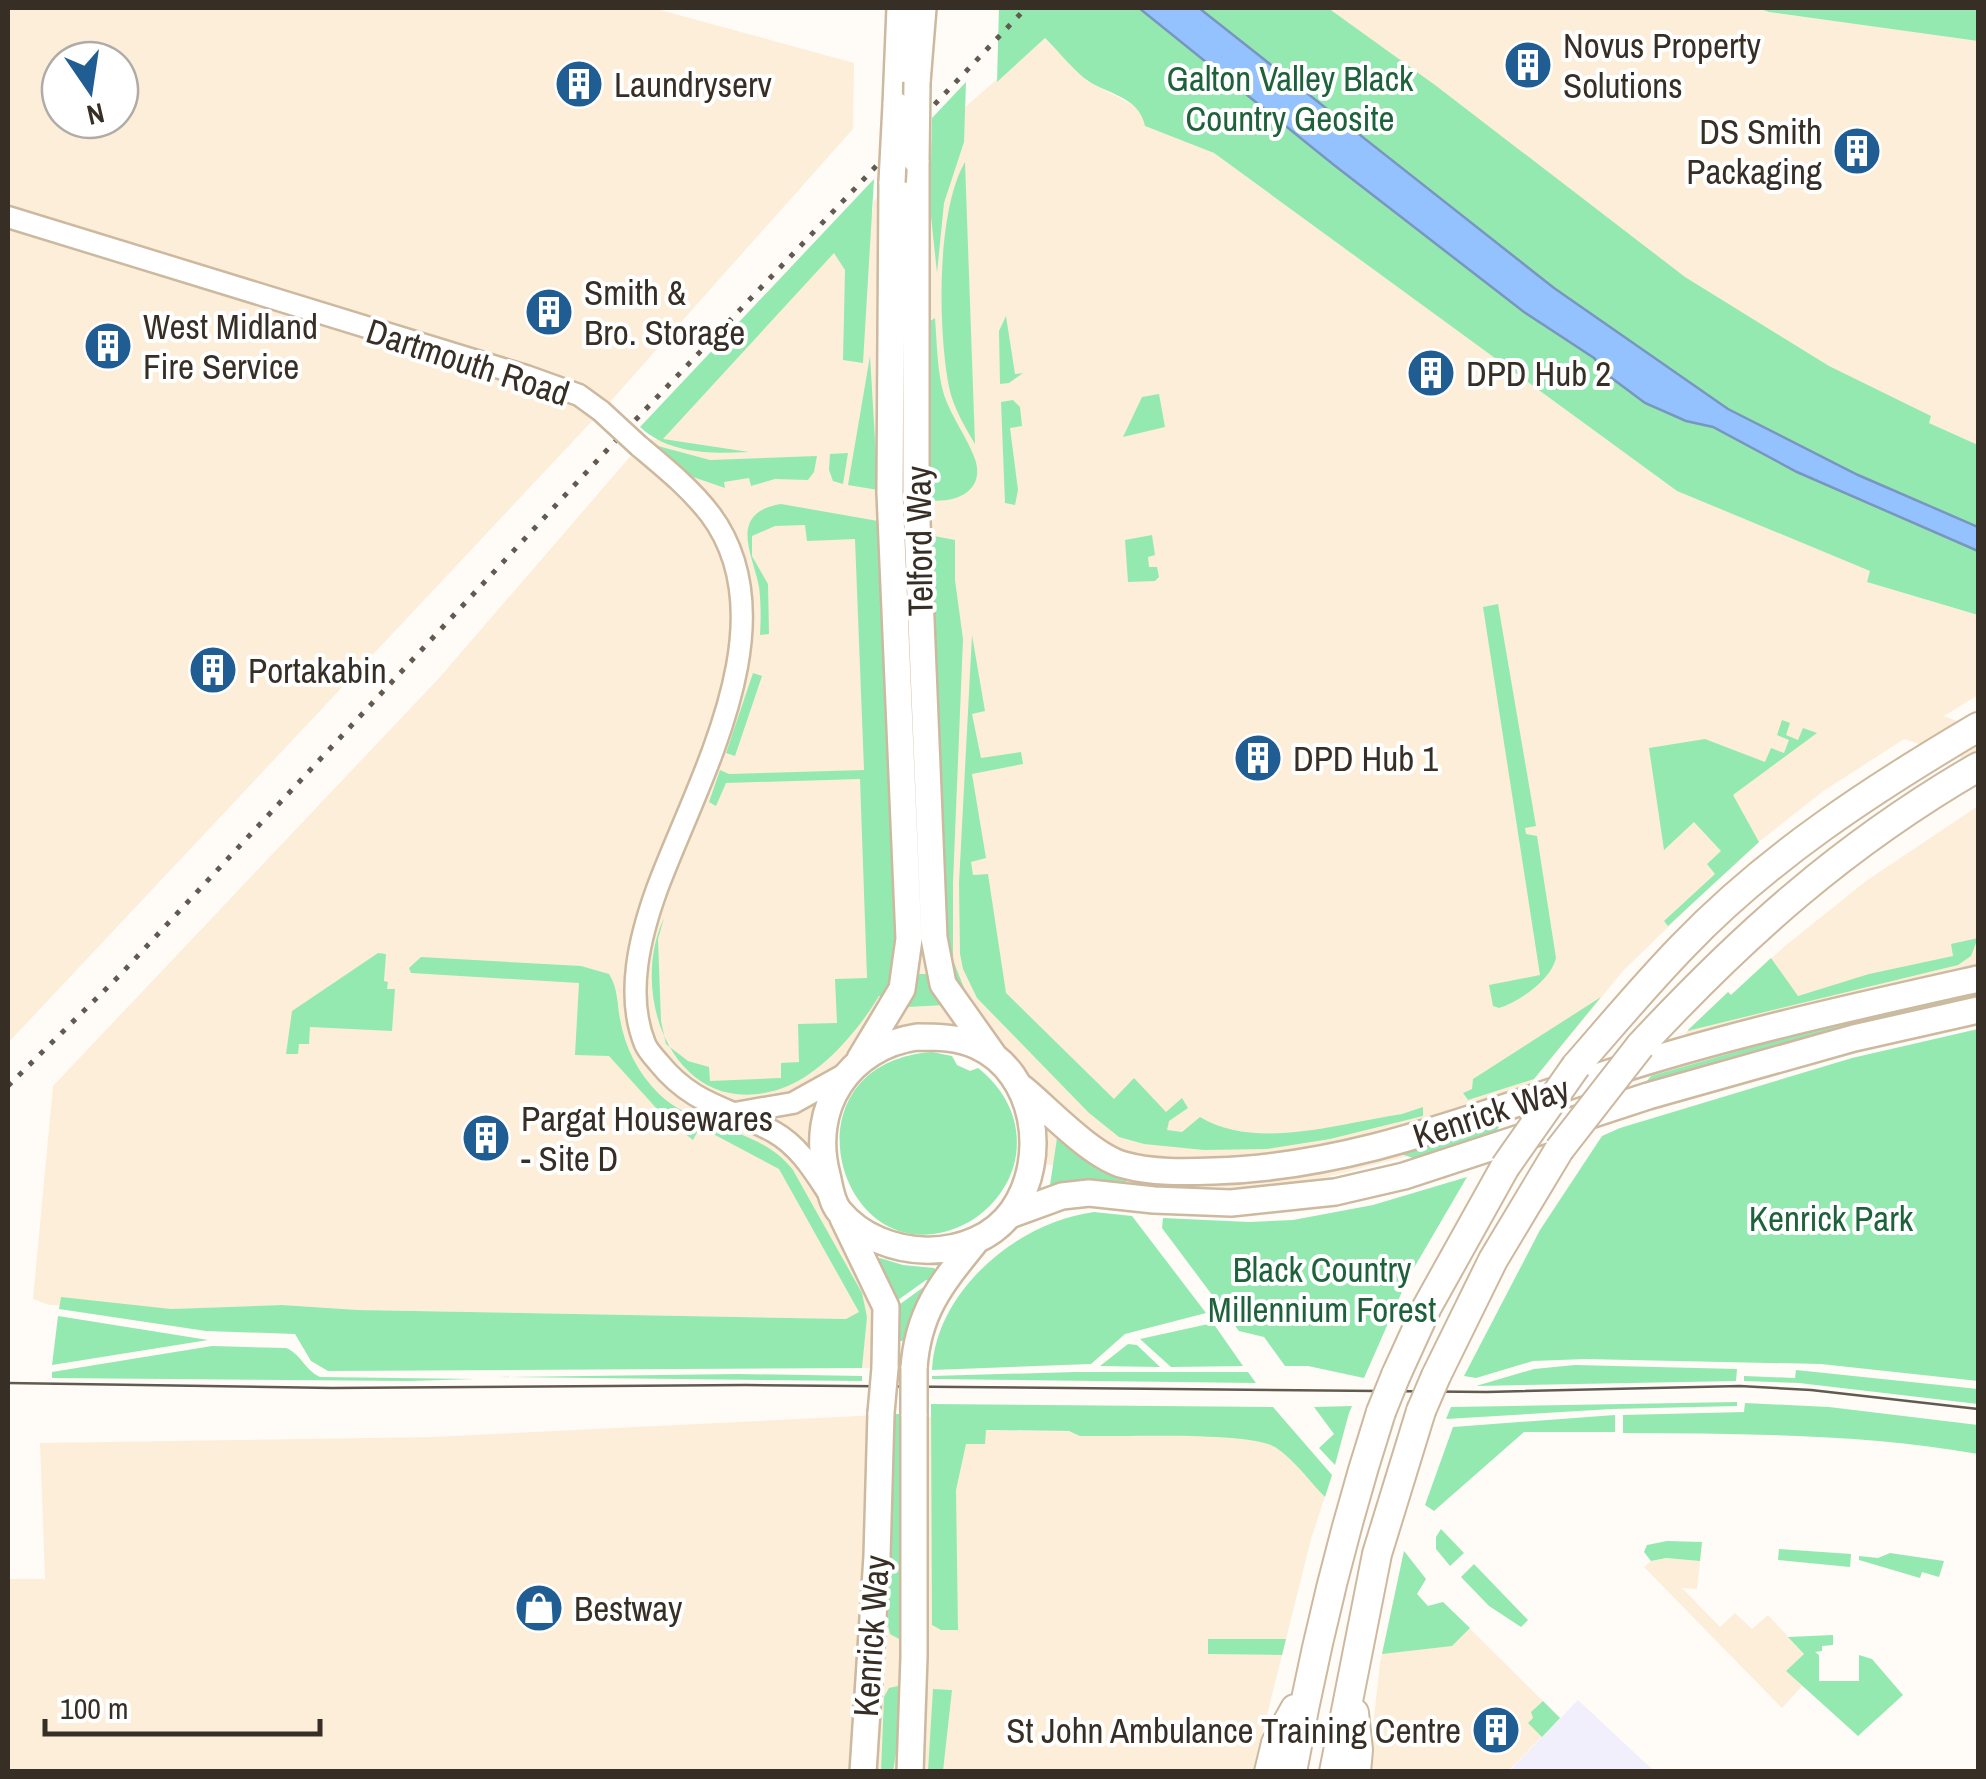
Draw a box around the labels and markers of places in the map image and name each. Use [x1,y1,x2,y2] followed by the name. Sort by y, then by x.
[1563,22,1761,109] place label: Novus Property Solutions
[1502,39,1554,91] building icon: Novus Property Solutions
[553,58,605,110] building icon: Laundryserv
[614,61,773,108] place label: Laundryserv
[1686,108,1822,195] place label: DS Smith Packaging
[1831,125,1883,177] building icon: DS Smith Packaging
[584,269,745,356] place label: Smith & Bro. Storage
[523,286,575,338] building icon: Smith & Bro. Storage
[143,303,318,390] place label: West Midland Fire Service
[82,320,134,372] building icon: West Midland Fire Service
[1405,347,1457,399] building icon: DPD Hub 2
[1466,350,1611,397] place label: DPD Hub 2
[187,644,239,696] building icon: Portakabin
[248,647,387,694] place label: Portakabin
[1232,732,1284,784] building icon: DPD Hub 1
[1293,735,1438,782] place label: DPD Hub 1
[521,1095,773,1182] place label: Pargat Housewares - Site D
[460,1112,512,1164] building icon: Pargat Housewares - Site D
[513,1582,565,1634] shop icon: Bestway
[574,1585,683,1632] place label: Bestway
[1470,1704,1522,1756] building icon: St John Ambulance Training Centre
[1006,1707,1461,1754] place label: St John Ambulance Training Centre

